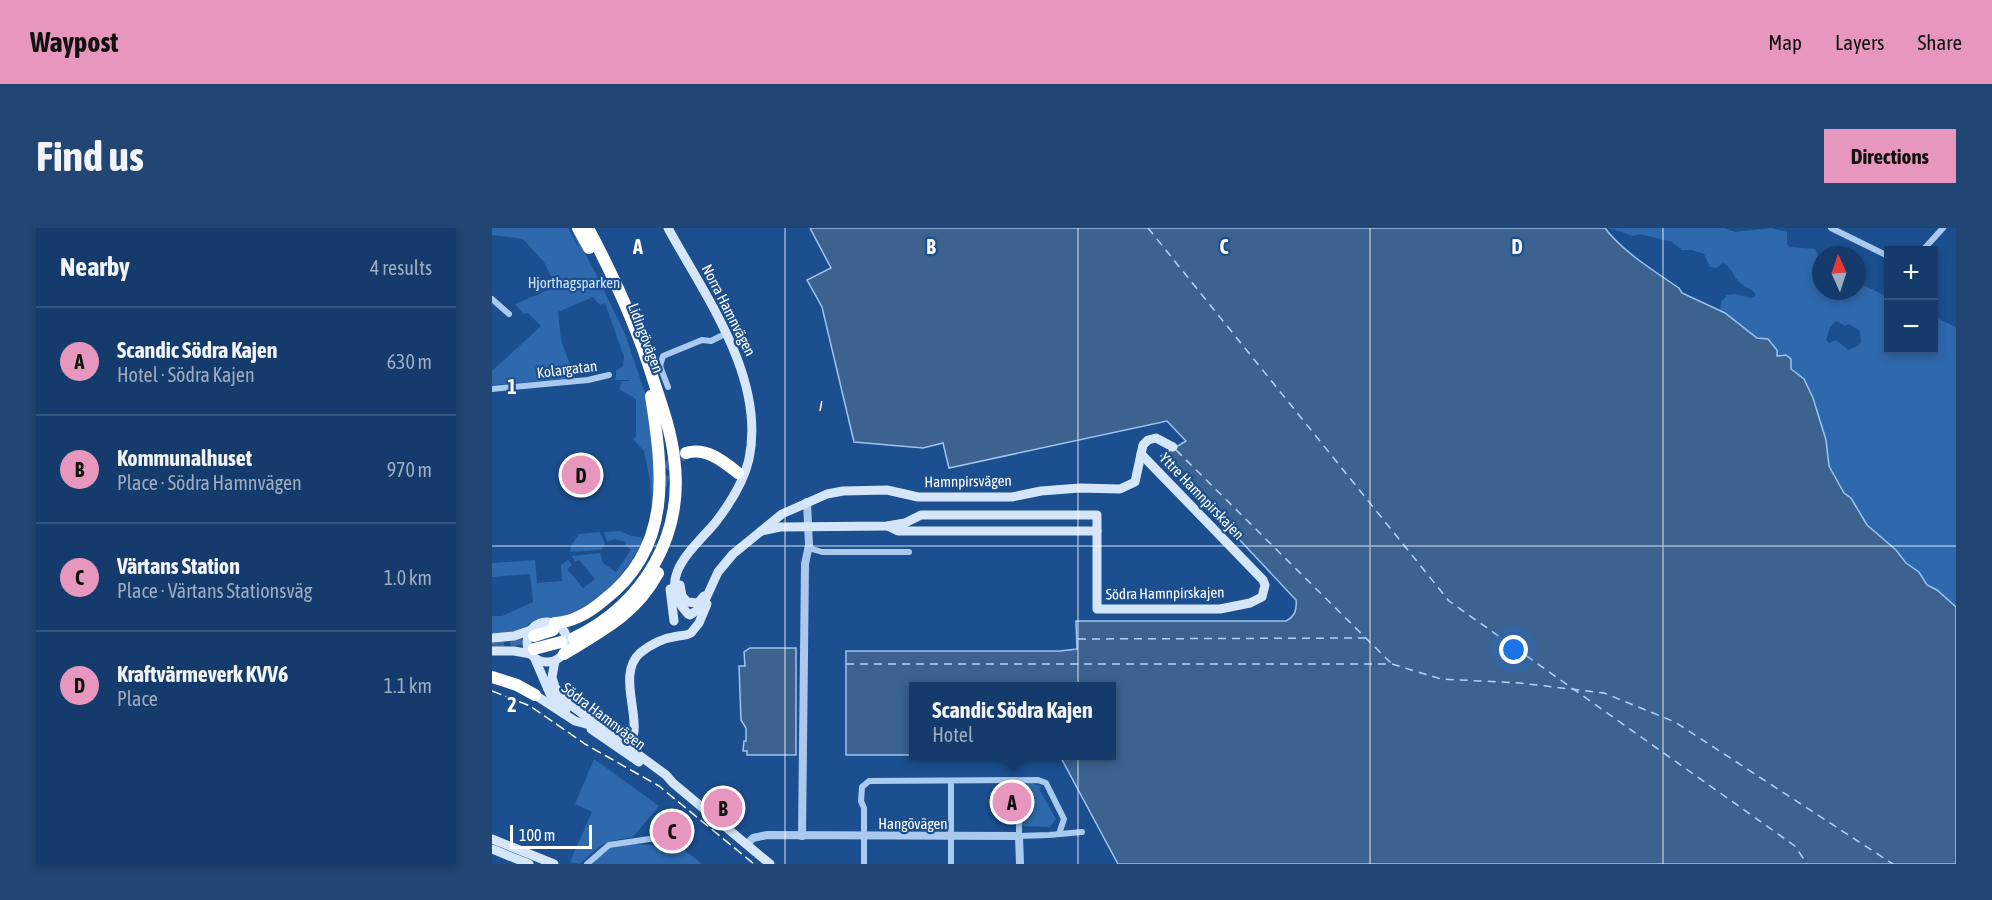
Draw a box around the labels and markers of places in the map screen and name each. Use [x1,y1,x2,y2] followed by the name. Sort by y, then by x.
[562,452,601,498] pin: D
[992,780,1032,824] pin: A
[704,786,742,830] pin: B
[652,808,692,854] pin: C

